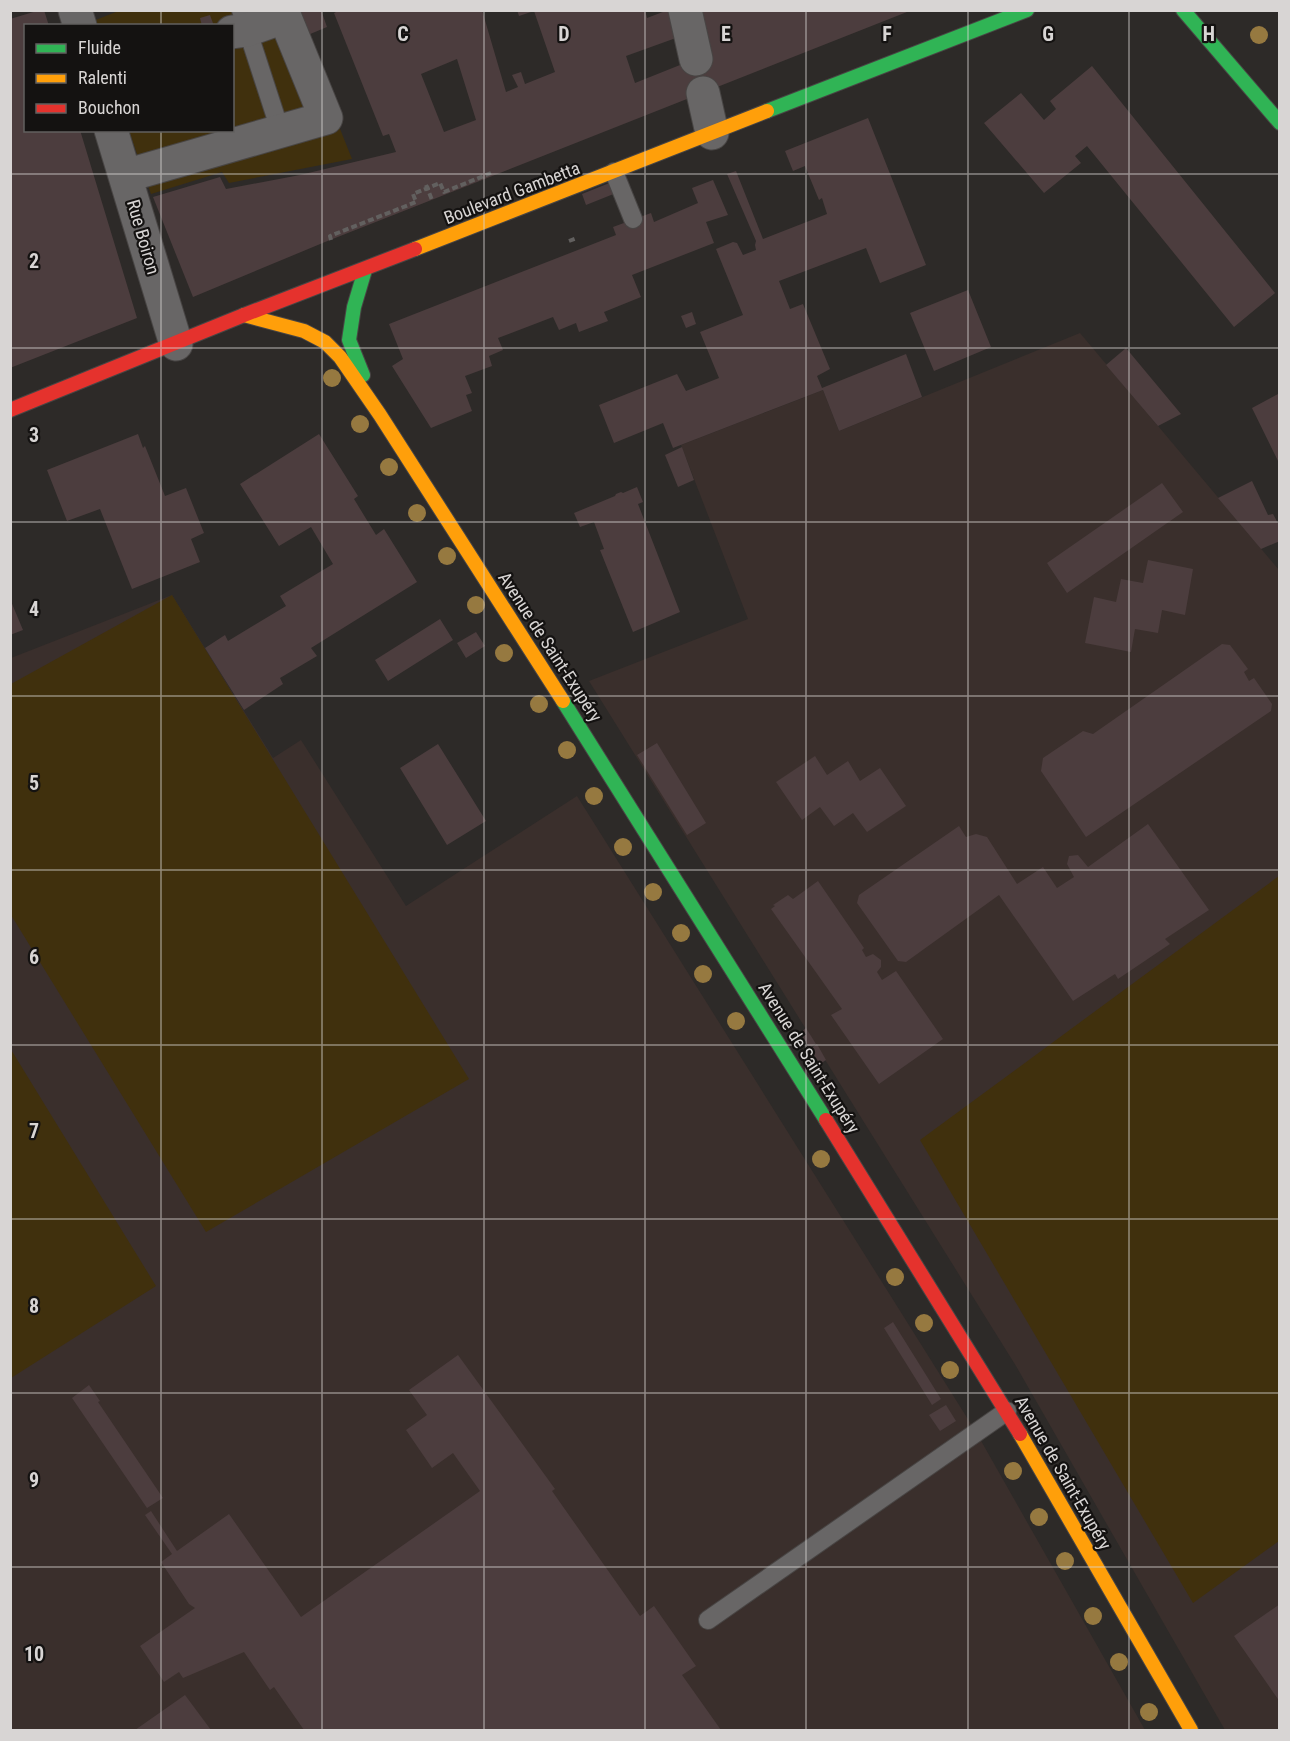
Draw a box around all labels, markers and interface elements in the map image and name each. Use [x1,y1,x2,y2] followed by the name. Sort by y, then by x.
[397,22,409,46] text: C
[558,22,570,46] text: D
[721,22,731,46] text: E
[882,22,892,46] text: F
[1042,22,1054,46] text: G
[1203,22,1215,46] text: H
[24,24,234,132] legend
[78,37,121,58] text: Fluide
[78,67,127,88] text: Ralenti
[78,97,140,118] text: Bouchon
[441,157,583,228] street label: Boulevard Gambetta
[123,197,164,277] street label: Rue Boiron
[29,249,39,273] text: 2
[29,423,39,447] text: 3
[494,568,607,726] street label: Avenue de Saint-Exupéry
[29,597,39,621] text: 4
[29,771,39,795] text: 5
[29,945,39,969] text: 6
[754,978,865,1138] street label: Avenue de Saint-Exupéry
[29,1119,39,1143] text: 7
[29,1294,39,1318] text: 8
[1011,1392,1116,1554] street label: Avenue de Saint-Exupéry
[29,1468,39,1492] text: 9
[24,1642,44,1666] text: 10

